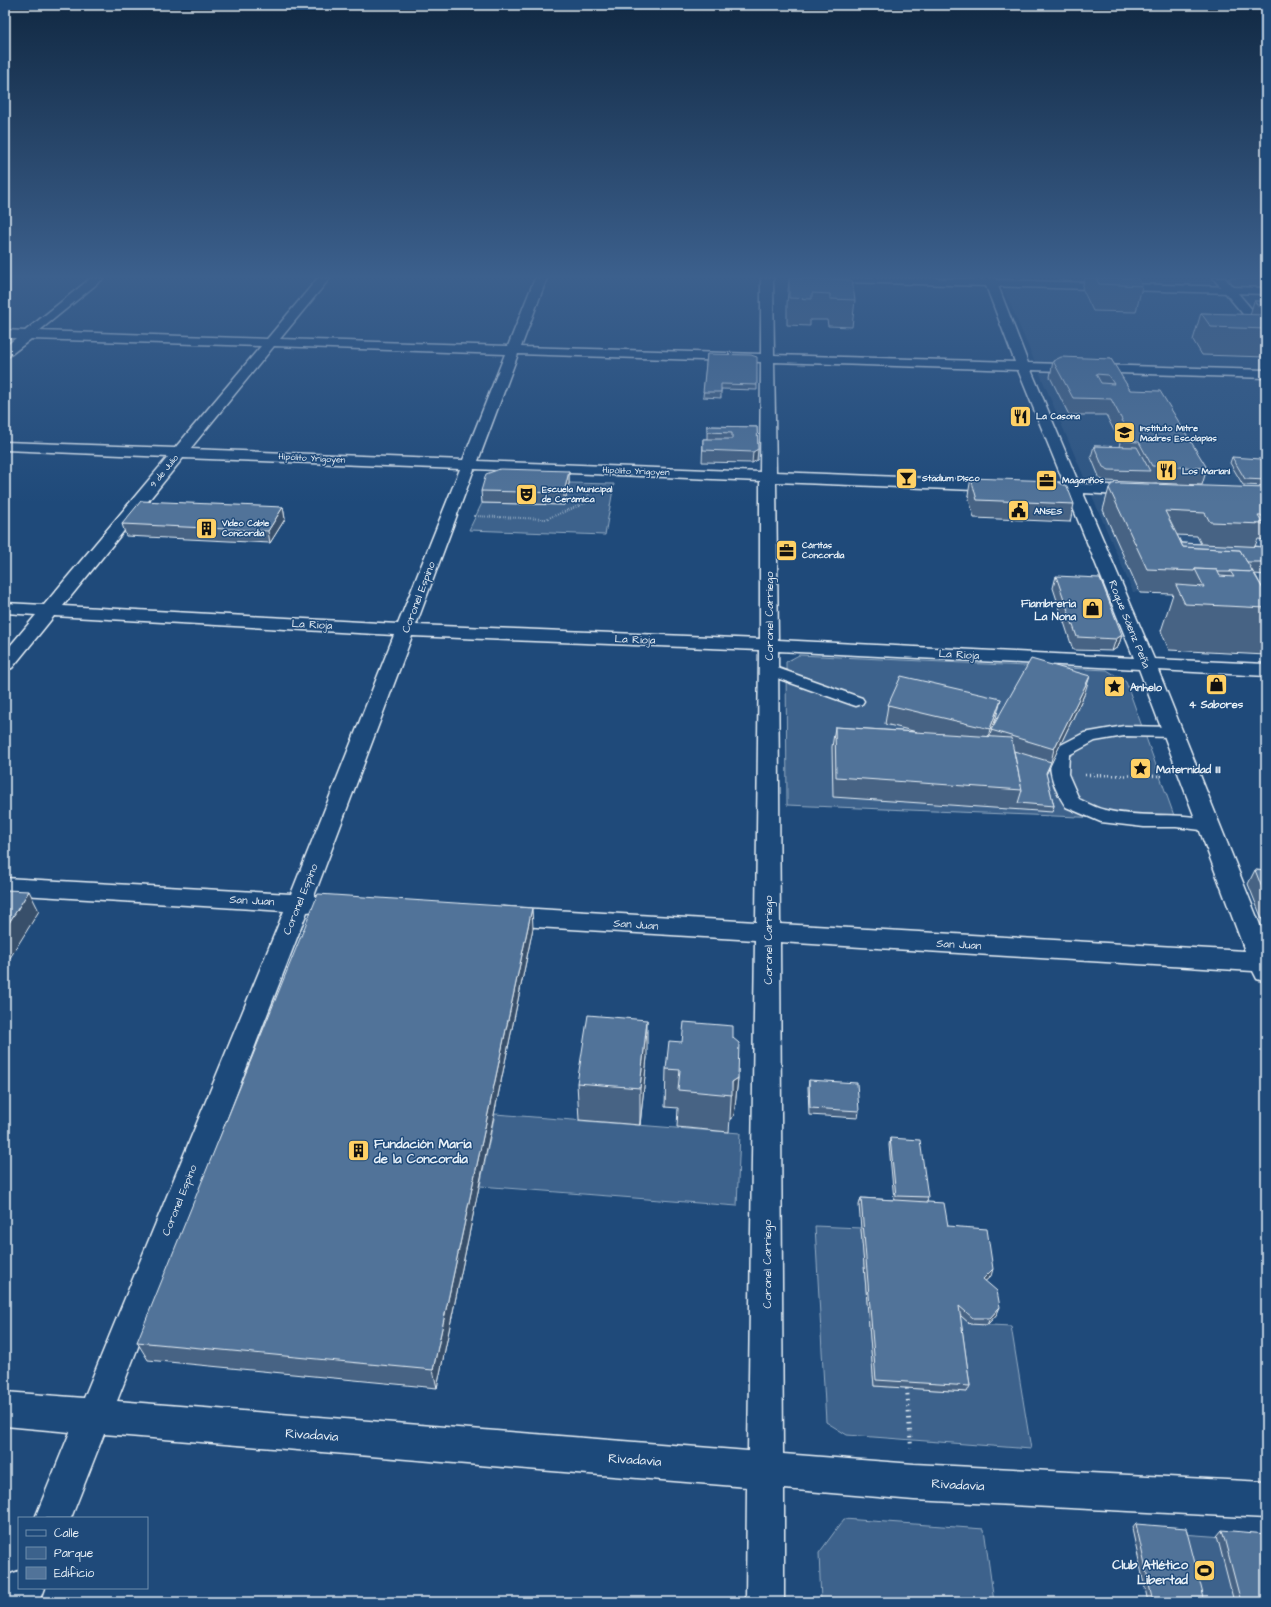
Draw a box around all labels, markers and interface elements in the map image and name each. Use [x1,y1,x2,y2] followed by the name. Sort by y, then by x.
[1007,403,1033,429] restaurant icon: La Casona
[1036,410,1080,423] place label: La Casona
[1111,420,1137,446] school or university icon: Instituto Mitre Madres Escolapias
[1140,422,1217,445] place label: Instituto Mitre Madres Escolapias
[278,450,346,467] street label: Hipólito Yrigoyen
[147,452,182,491] street label: 9 de Julio
[1154,458,1180,484] restaurant icon: Los Mariani
[602,464,670,479] street label: Hipólito Yrigoyen
[894,465,920,491] bar icon: Stadium Disco
[1182,465,1231,478] place label: Los Mariani
[1034,467,1060,493] office icon: Magariños
[921,472,981,485] place label: Stadium Disco
[1062,474,1104,487] place label: Magariños
[513,481,539,507] theatre icon: Escuela Municipal de Cerámica
[541,483,613,506] place label: Escuela Municipal de Cerámica
[1006,498,1032,524] public building icon: ANSES
[1034,505,1063,518] place label: ANSES
[193,515,219,541] building icon: Video Cable Concordia
[221,517,270,540] place label: Video Cable Concordia
[774,537,800,563] office icon: Cáritas Concordia
[802,539,845,562] place label: Cáritas Concordia
[398,559,439,635] street label: Coronel Espino
[762,571,778,660] street label: Coronel Carriego
[1105,578,1154,671] street label: Roque Sáenz Peña
[1021,596,1076,624] place label: Fiambreria La Nona
[1079,596,1105,622] shop icon: Fiambreria La Nona
[291,616,333,633] street label: La Rioja
[614,631,656,648] street label: La Rioja
[938,646,980,663] street label: La Rioja
[1203,671,1229,697] shop icon: 4 Sabores
[1101,674,1127,700] place icon: Anhelo
[1130,680,1163,695] place label: Anhelo
[1189,697,1244,712] place label: 4 Sabores
[1127,756,1153,782] place icon: Maternidad III
[1156,762,1221,777] place label: Maternidad III
[279,861,322,937] street label: Coronel Espino
[229,892,275,909] street label: San Juan
[761,895,777,984] street label: Coronel Carriego
[613,915,659,934] street label: San Juan
[936,936,982,953] street label: San Juan
[373,1135,472,1168] place label: Fundación María de la Concordia
[346,1137,372,1163] building icon: Fundación María de la Concordia
[158,1162,201,1238] street label: Coronel Espino
[760,1219,776,1308] street label: Coronel Carriego
[285,1424,339,1446] street label: Rivadavia
[608,1449,662,1471] street label: Rivadavia
[931,1475,985,1495] street label: Rivadavia
[18,1517,148,1589] legend
[54,1525,79,1542] text: Calle
[54,1545,94,1562] text: Parque
[1112,1556,1189,1589] place label: Club Atlético Libertad
[1191,1558,1217,1584] sports icon: Club Atlético Libertad
[54,1565,94,1582] text: Edificio

